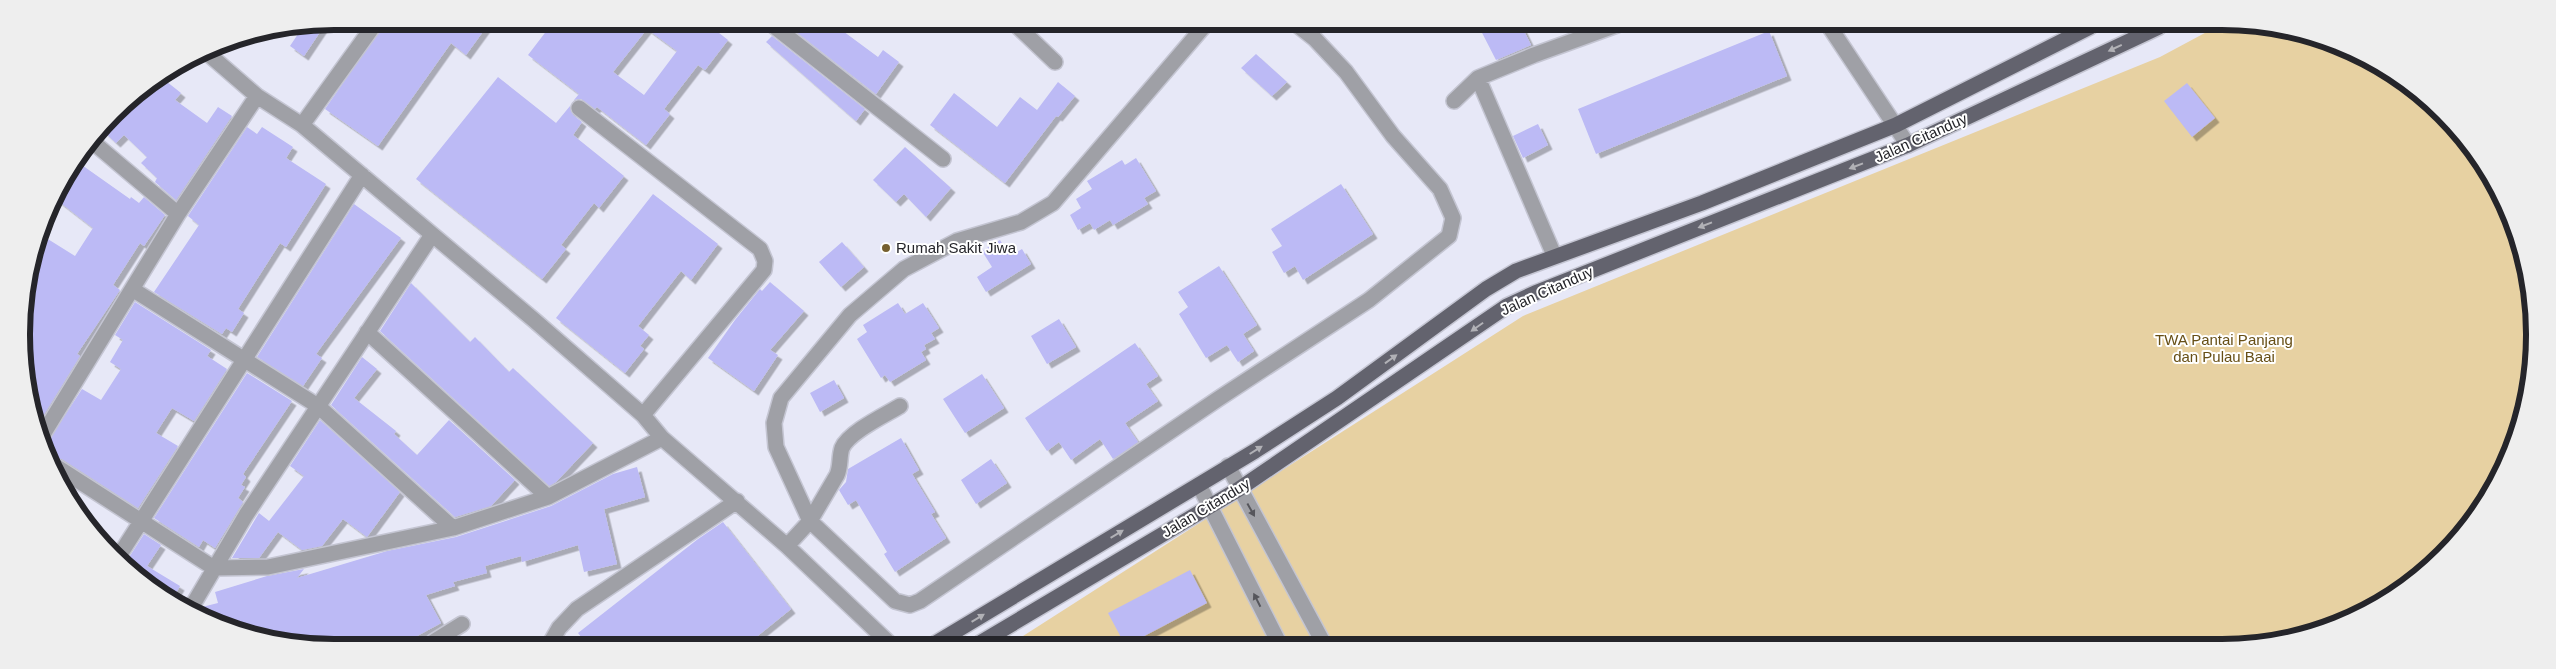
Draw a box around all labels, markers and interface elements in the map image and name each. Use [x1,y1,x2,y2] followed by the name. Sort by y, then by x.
[2108,44,2122,52] one-way arrow
[1872,109,1970,165] street label: Jalan Citanduy
[1848,162,1863,170] one-way arrow
[1698,222,1712,230] one-way arrow
[896,239,1017,256] place label: Rumah Sakit Jiwa
[880,242,892,254] marker: Rumah Sakit Jiwa
[1498,262,1596,318] street label: Jalan Citanduy
[1470,322,1484,332] one-way arrow
[2155,331,2293,365] park label: TWA Pantai Panjang dan Pulau Baai
[1384,354,1398,364] one-way arrow
[1250,445,1263,455] one-way arrow
[1159,474,1253,540] street label: Jalan Citanduy
[1246,503,1255,516] one-way arrow
[1111,530,1124,539] one-way arrow
[1253,593,1261,607] one-way arrow
[971,613,985,622] one-way arrow

